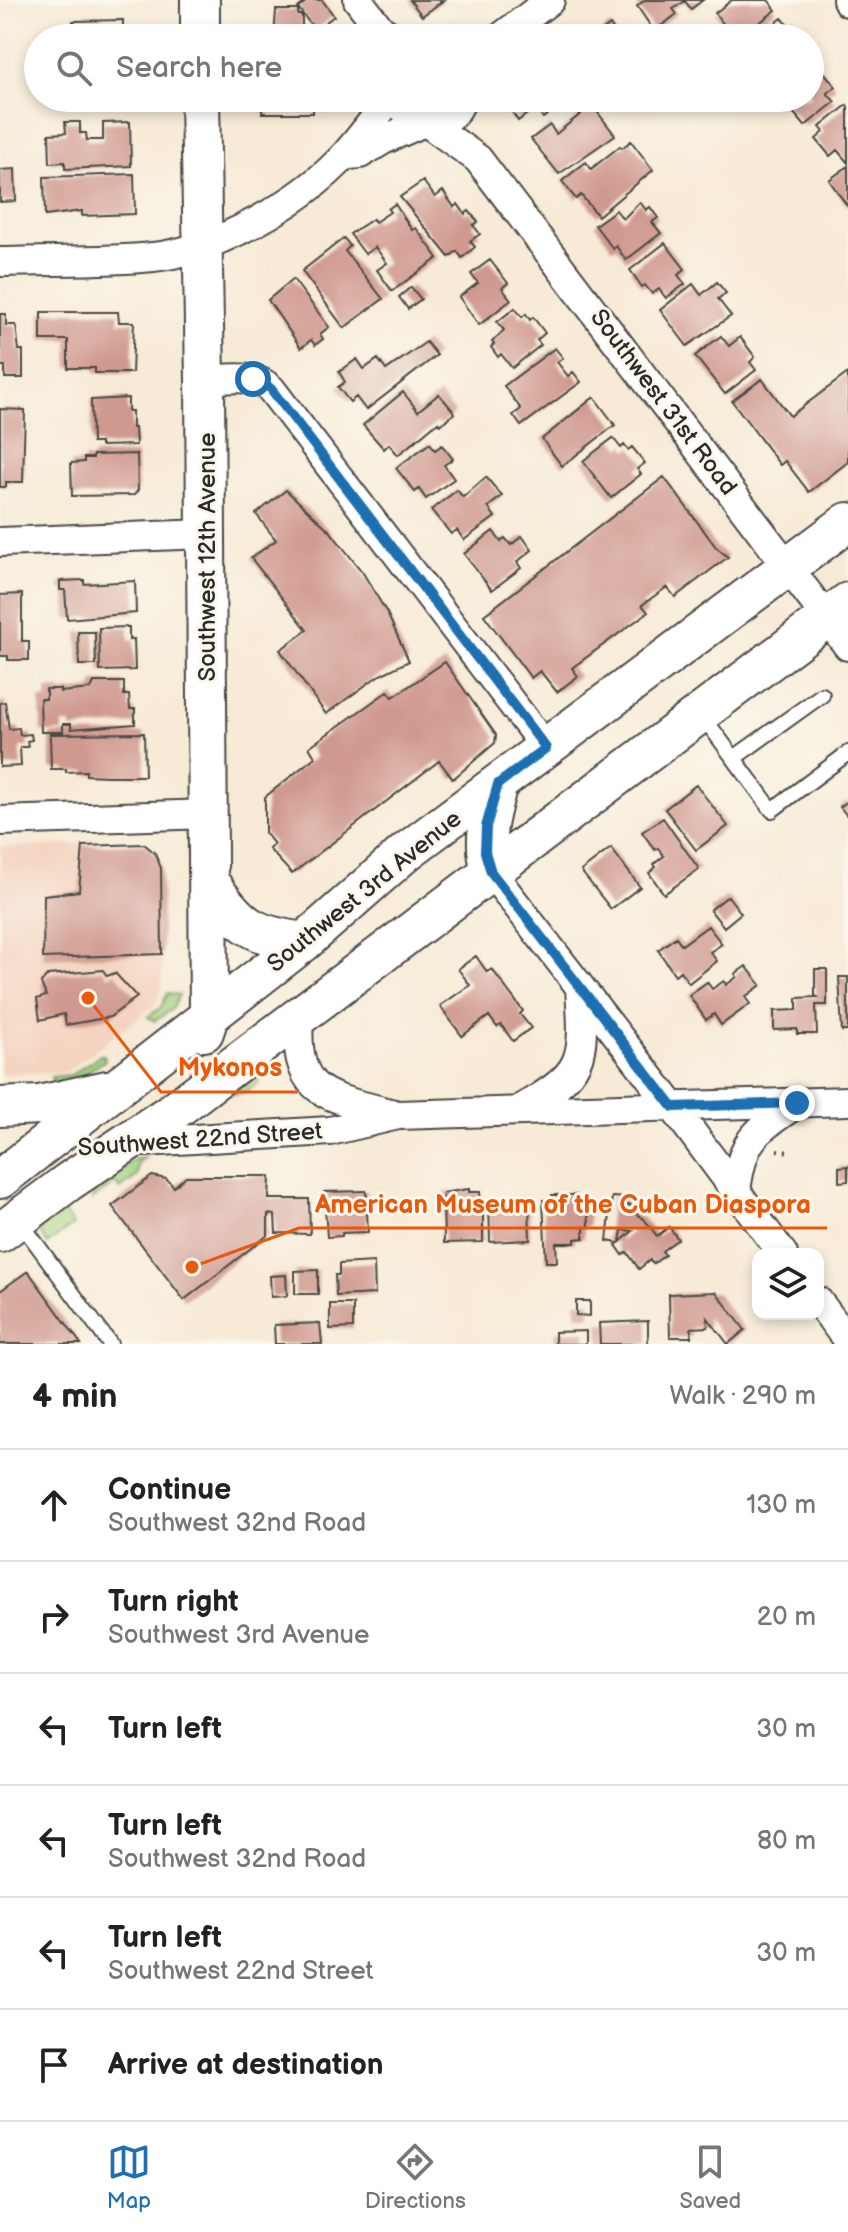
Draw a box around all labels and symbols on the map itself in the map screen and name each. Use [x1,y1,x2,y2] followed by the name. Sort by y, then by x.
[584,304,743,501] street label: Southwest 31st Road
[235,361,271,397] route start
[193,433,222,681] street label: Southwest 12th Avenue
[261,804,467,979] street label: Southwest 3rd Avenue
[161,1042,298,1092] callout: Mykonos
[178,1053,282,1084] text: Mykonos
[779,1085,815,1121] route end
[77,1116,324,1163] street label: Southwest 22nd Street
[299,1178,827,1228] callout: American Museum of the Cuban Diaspora
[314,1190,811,1221] text: American Museum of the Cuban Diaspora

